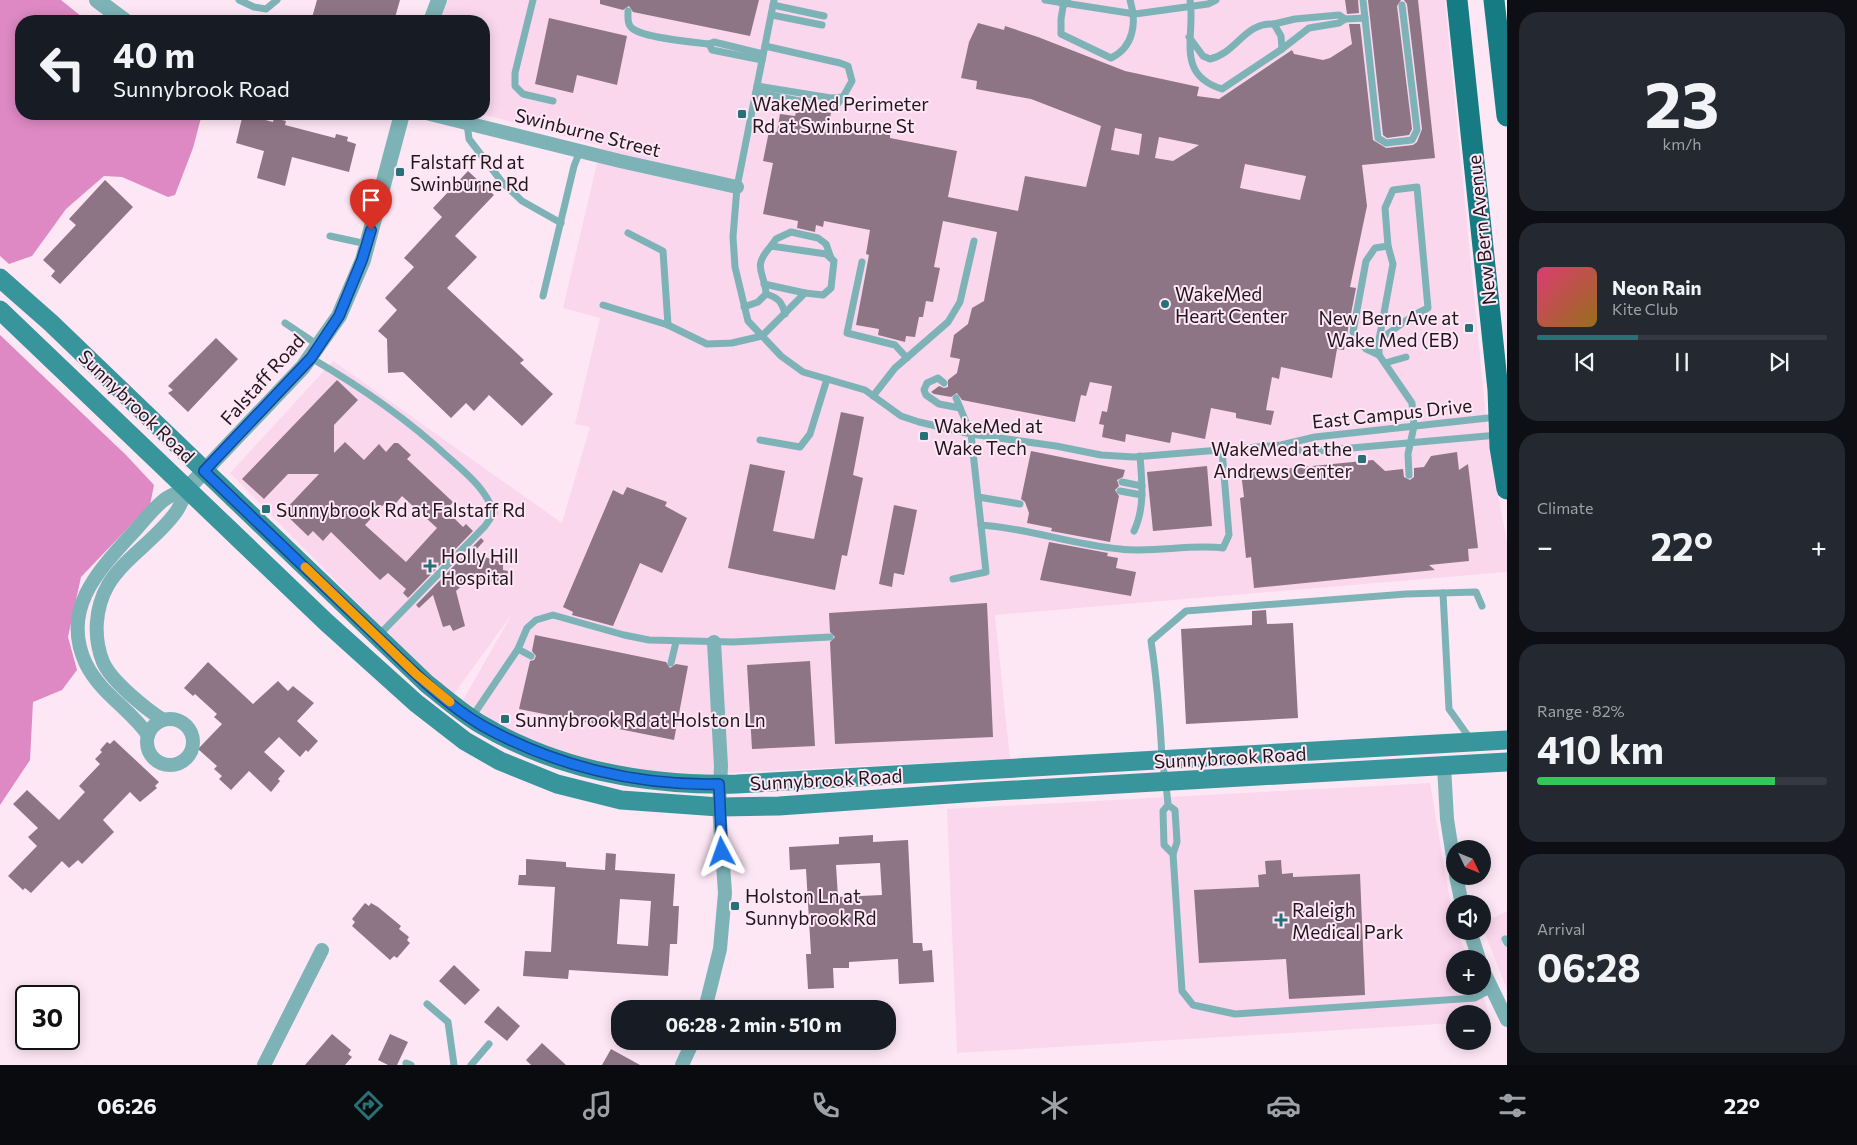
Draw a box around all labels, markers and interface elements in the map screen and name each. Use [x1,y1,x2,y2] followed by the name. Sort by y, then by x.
[113,32,195,75] text: 40 m
[30,35,95,100] icon: left
[1645,62,1719,141] text: 23
[113,75,290,102] text: Sunnybrook Road
[752,92,929,137] place label: WakeMed Perimeter Rd at Swinburne St
[513,103,663,161] street label: Swinburne Street
[736,108,748,120] marker: WakeMed Perimeter Rd at Swinburne St
[1663,134,1701,153] text: km/h
[410,150,529,195] place label: Falstaff Rd at Swinburne Rd
[1462,154,1500,306] street label: New Bern Avenue
[394,166,406,178] marker: Falstaff Rd at Swinburne Rd
[350,179,392,230] pin
[357,186,385,214] icon: arrive
[1612,276,1702,299] text: Neon Rain
[1175,282,1288,327] place label: WakeMed Heart Center
[1159,298,1171,310] marker: WakeMed Heart Center
[1612,299,1678,318] text: Kite Club
[1318,306,1459,351] place label: New Bern Ave at Wake Med (EB)
[1463,322,1475,334] marker: New Bern Ave at Wake Med (EB)
[215,329,309,429] street label: Falstaff Road
[74,345,200,467] street label: Sunnybrook Road
[1571,348,1599,376] icon: previous
[1668,348,1696,376] icon: pause
[1765,348,1793,376] icon: next
[1311,393,1473,433] street label: East Campus Drive
[934,414,1043,459] place label: WakeMed at Wake Tech
[918,430,930,442] marker: WakeMed at Wake Tech
[1211,437,1352,482] place label: WakeMed at the Andrews Center
[1356,453,1368,465] marker: WakeMed at the Andrews Center
[276,498,525,521] place label: Sunnybrook Rd at Falstaff Rd
[1537,498,1593,517] text: Climate
[260,503,272,515] marker: Sunnybrook Rd at Falstaff Rd
[1650,522,1713,569] text: 22°
[1537,529,1553,563] text: −
[1811,529,1827,563] text: +
[441,544,519,589] place label: Holly Hill Hospital
[423,559,437,573] marker: Holly Hill Hospital
[1537,701,1625,720] text: Range · 82%
[515,708,766,731] place label: Sunnybrook Rd at Holston Ln
[499,713,511,725] marker: Sunnybrook Rd at Holston Ln
[1537,725,1664,772] text: 410 km
[1153,742,1307,772] street label: Sunnybrook Road
[749,764,903,794] street label: Sunnybrook Road
[695,825,747,877] position arrow
[1446,840,1491,885] north arrow
[1446,840,1491,1050] map controls
[745,884,876,929] place label: Holston Ln at Sunnybrook Rd
[1446,895,1491,940] button: sound
[1292,898,1404,943] place label: Raleigh Medical Park
[729,900,741,912] marker: Holston Ln at Sunnybrook Rd
[1274,913,1288,927] marker: Raleigh Medical Park
[1537,919,1585,938] text: Arrival
[1537,943,1641,990] text: 06:28
[1446,950,1491,995] button: +
[15,985,80,1050] speed limit sign: 30
[1446,1005,1491,1050] button: −
[665,1013,842,1036] text: 06:28 · 2 min · 510 m
[351,1088,386,1123] icon: directions
[580,1088,615,1123] icon: music
[808,1088,843,1123] icon: phone
[1037,1088,1072,1123] icon: climate
[1266,1088,1301,1123] icon: car
[1495,1088,1530,1123] icon: filters
[97,1092,157,1119] text: 06:26
[1724,1092,1760,1119] text: 22°

